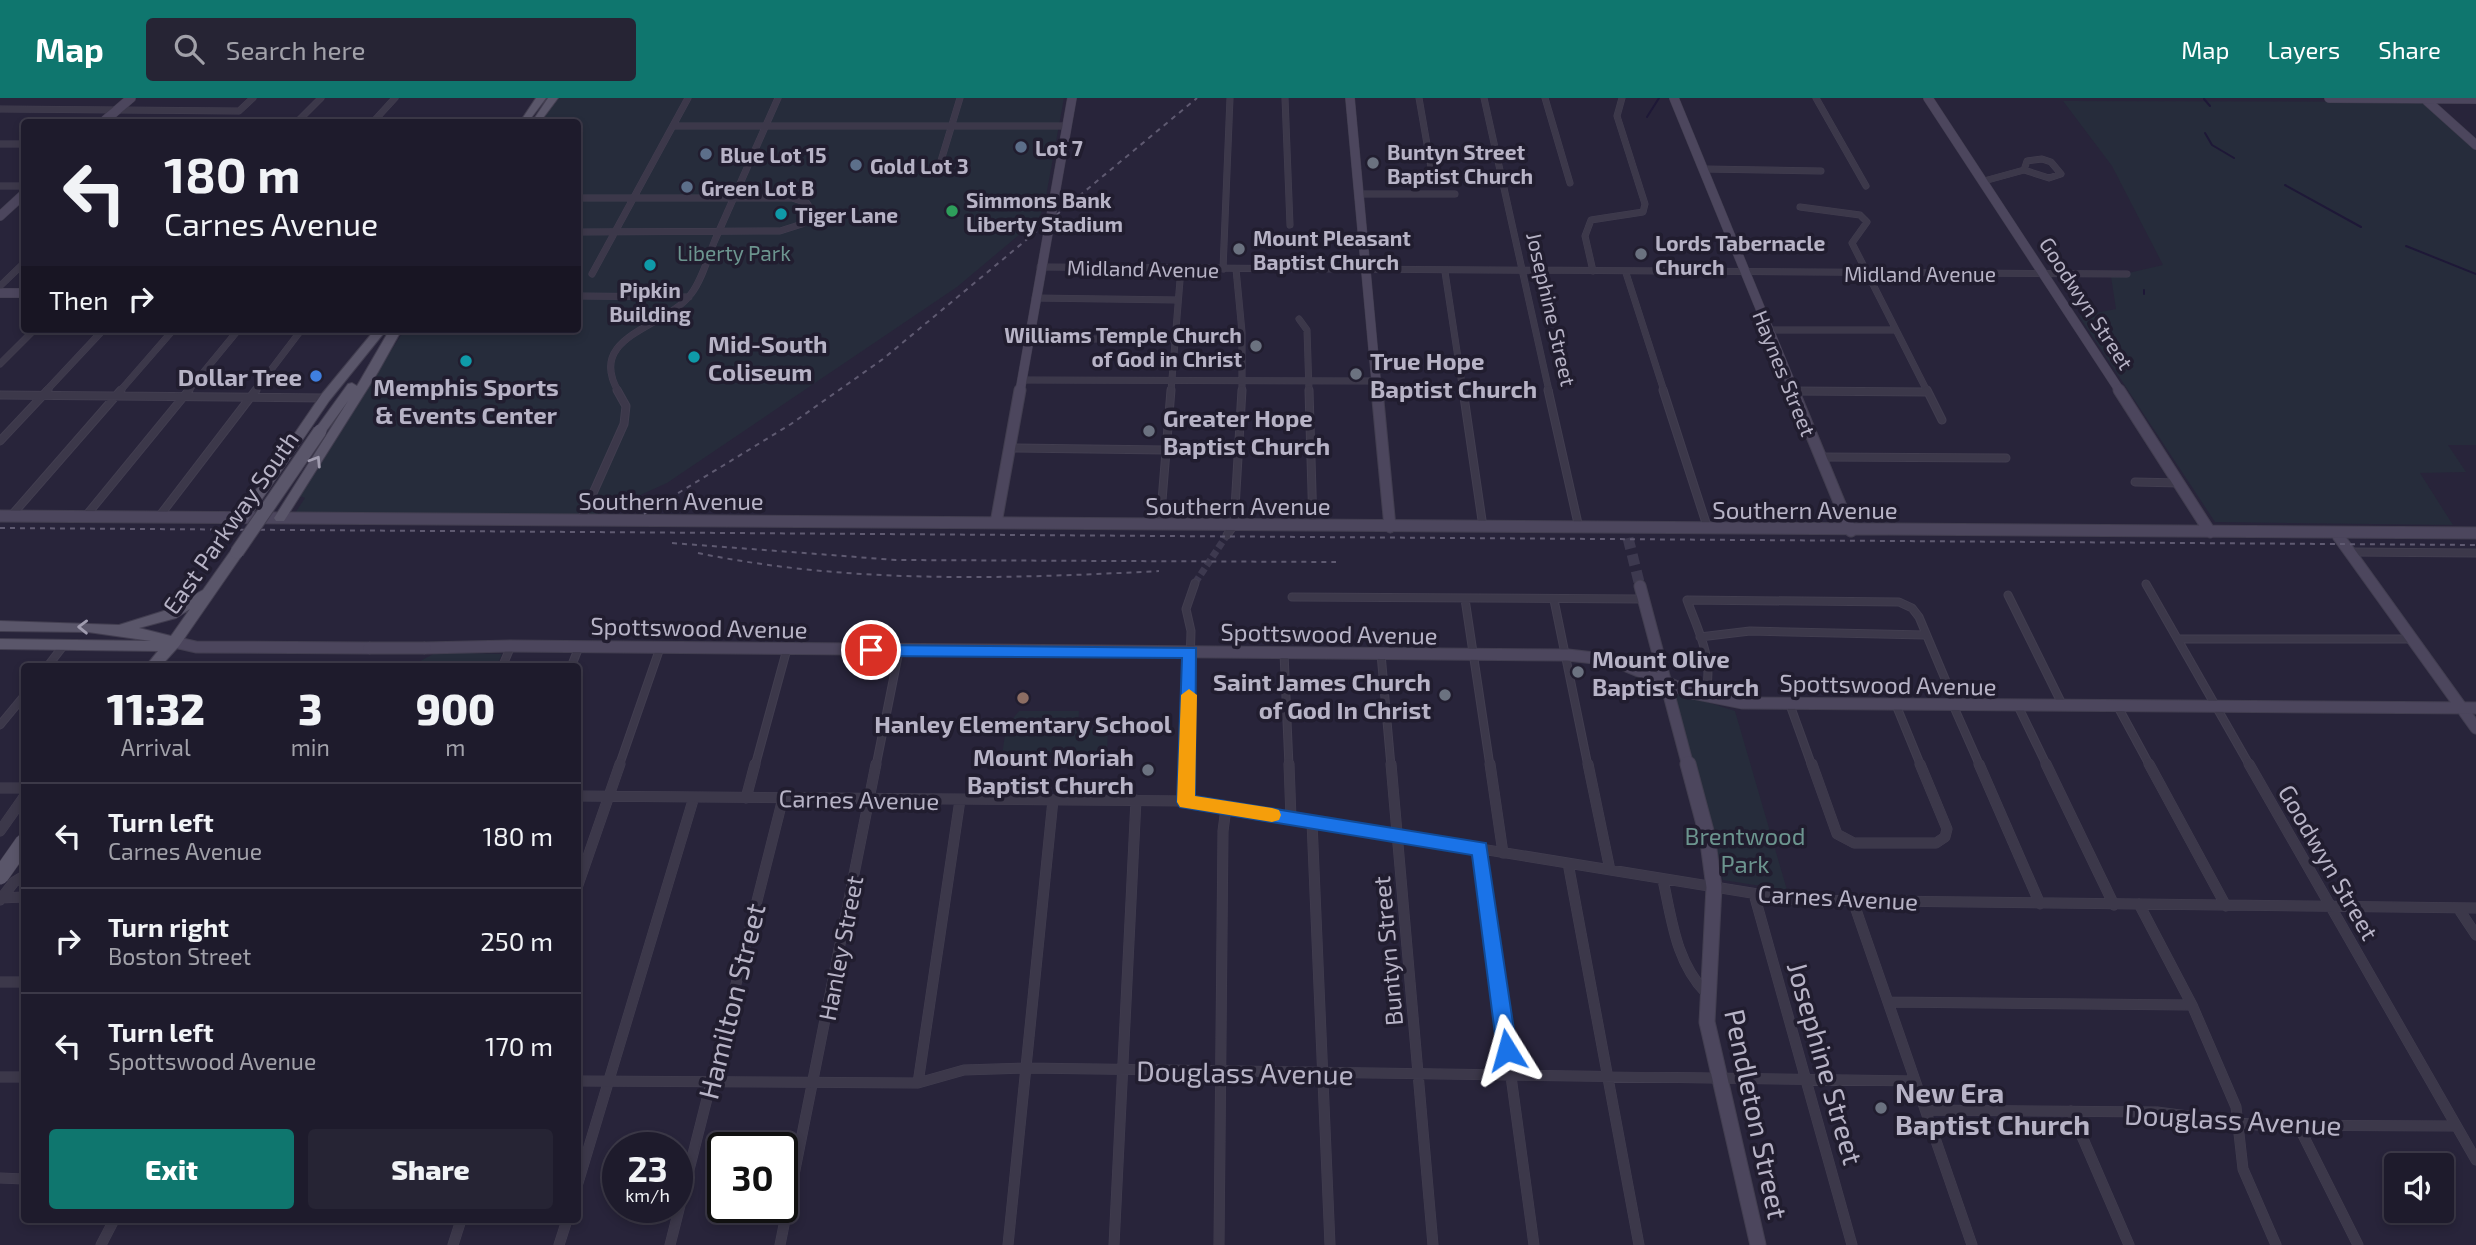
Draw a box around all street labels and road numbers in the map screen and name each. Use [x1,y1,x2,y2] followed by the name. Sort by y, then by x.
[1522,230,1582,388] street label: Josephine Street
[2035,232,2139,374] street label: Goodwyn Street
[1067,254,1219,282] street label: Midland Avenue
[1844,261,1996,286] street label: Midland Avenue
[1748,306,1822,440] street label: Haynes Street
[156,425,304,619] street label: East Parkway South
[578,486,764,515] street label: Southern Avenue
[1145,491,1331,520] street label: Southern Avenue
[1712,495,1898,524] street label: Southern Avenue
[590,611,808,643] street label: Spottswood Avenue
[1220,617,1438,649] street label: Spottswood Avenue
[1779,668,1997,700] street label: Spottswood Avenue
[2273,779,2385,945] street label: Goodwyn Street
[778,783,940,815] street label: Carnes Avenue
[812,873,868,1023] street label: Hanley Street
[1366,875,1408,1027] street label: Buntyn Street
[1757,878,1919,916] street label: Carnes Avenue
[690,900,772,1102] street label: Hamilton Street
[1781,958,1871,1168] street label: Josephine Street
[1718,1006,1796,1222] street label: Pendleton Street
[1136,1053,1354,1091] street label: Douglass Avenue
[2123,1096,2343,1142] street label: Douglass Avenue

